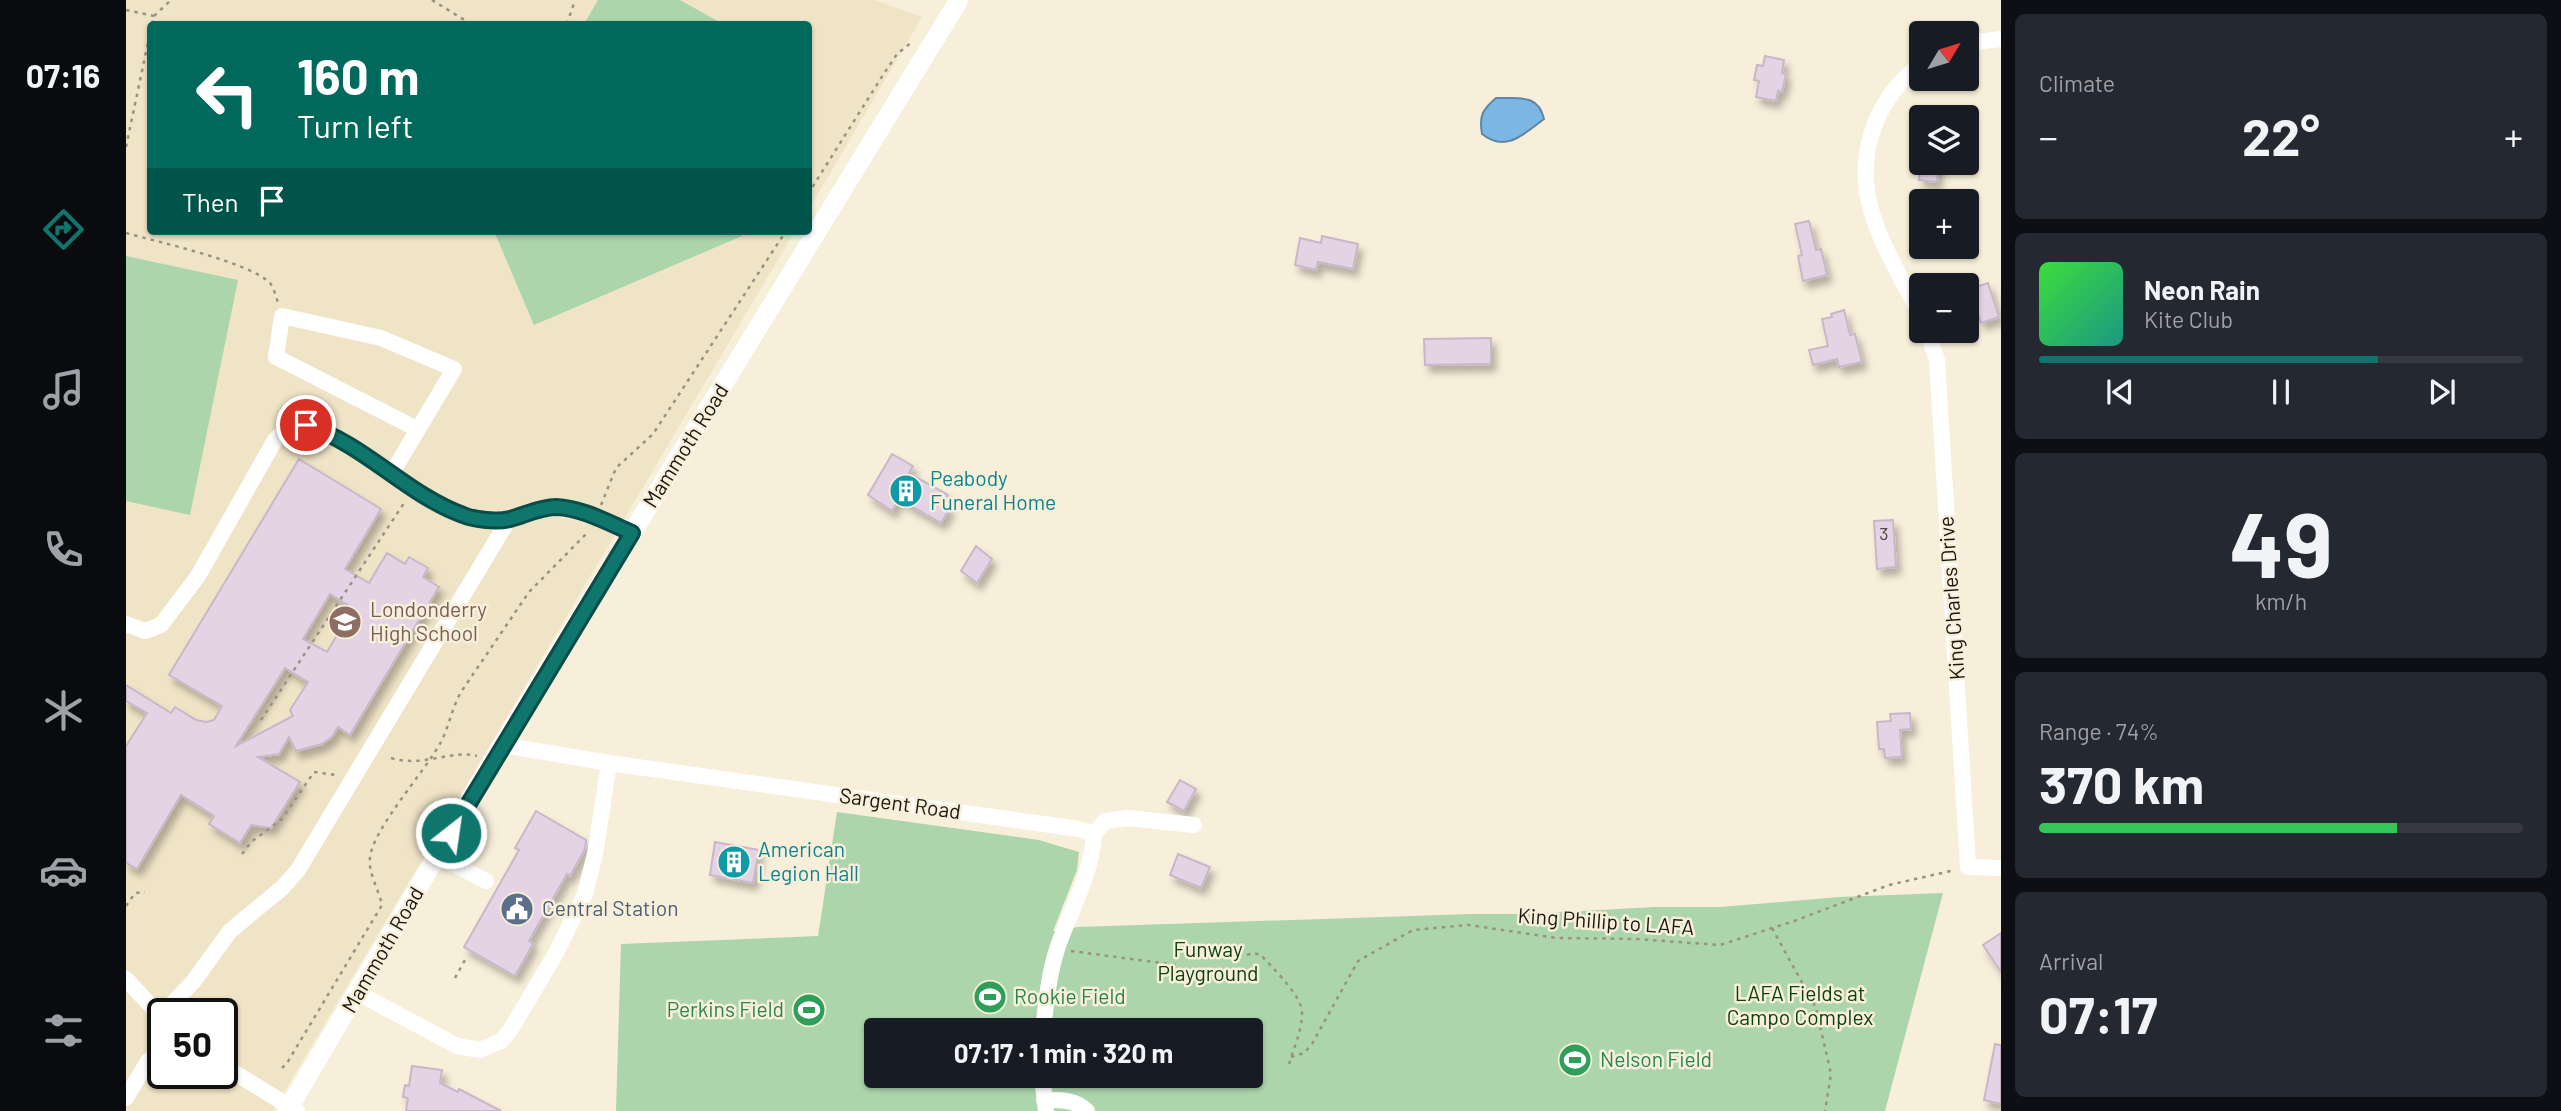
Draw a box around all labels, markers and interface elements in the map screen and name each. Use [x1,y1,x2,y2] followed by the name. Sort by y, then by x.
[1909,21,1979,91] north arrow
[1909,21,1979,343] map controls
[297,46,419,105] text: 160 m
[182,49,273,140] icon: left
[26,56,100,94] text: 07:16
[2039,69,2115,97] text: Climate
[2242,104,2320,166] text: 22°
[1909,105,1979,175] button: layers
[297,106,414,144] text: Turn left
[2039,113,2058,159] text: −
[2504,113,2523,159] text: +
[253,182,291,220] icon: arrive
[182,186,239,217] text: Then
[1909,189,1979,259] button: +
[39,205,88,254] icon: directions
[1909,273,1979,343] button: −
[2144,274,2260,305] text: Neon Rain
[2144,305,2233,333] text: Kite Club
[39,365,88,414] icon: music
[2101,373,2139,411] icon: previous
[2262,373,2300,411] icon: pause
[2423,373,2461,411] icon: next
[637,379,733,512] street label: Mammoth Road
[276,395,336,455] pin
[287,406,325,444] icon: arrive
[930,465,1056,514] place label: Peabody Funeral Home
[887,472,925,510] building icon: Peabody Funeral Home
[2229,487,2333,596] text: 49
[1932,515,1969,681] street label: King Charles Drive
[1879,522,1889,544] house number: 3
[39,525,88,574] icon: phone
[2255,587,2307,615] text: km/h
[370,596,487,645] place label: Londonderry High School
[326,603,364,641] school or university icon: Londonderry High School
[39,686,88,735] icon: climate
[2039,717,2159,745] text: Range · 74%
[2039,752,2204,814] text: 370 km
[838,782,963,823] street label: Sargent Road
[414,796,488,870] position arrow
[758,836,859,885] place label: American Legion Hall
[715,843,753,881] building icon: American Legion Hall
[39,846,88,895] icon: car
[336,882,428,1017] street label: Mammoth Road
[498,890,536,928] public building icon: Central Station
[542,895,679,920] place label: Central Station
[1517,902,1696,939] street label: King Phillip to LAFA
[1157,936,1259,985] park label: Funway Playground
[2039,947,2103,975] text: Arrival
[971,978,1009,1016] sports icon: Rookie Field
[1727,980,1873,1029] park label: LAFA Fields at Campo Complex
[2039,982,2158,1044] text: 07:17
[1014,983,1126,1008] place label: Rookie Field
[790,991,828,1029] sports icon: Perkins Field
[667,996,784,1021] place label: Perkins Field
[147,998,238,1089] speed limit sign: 50
[39,1006,88,1055] icon: filters
[954,1037,1173,1068] text: 07:17 · 1 min · 320 m
[1556,1041,1594,1079] sports icon: Nelson Field
[1600,1046,1712,1071] place label: Nelson Field

